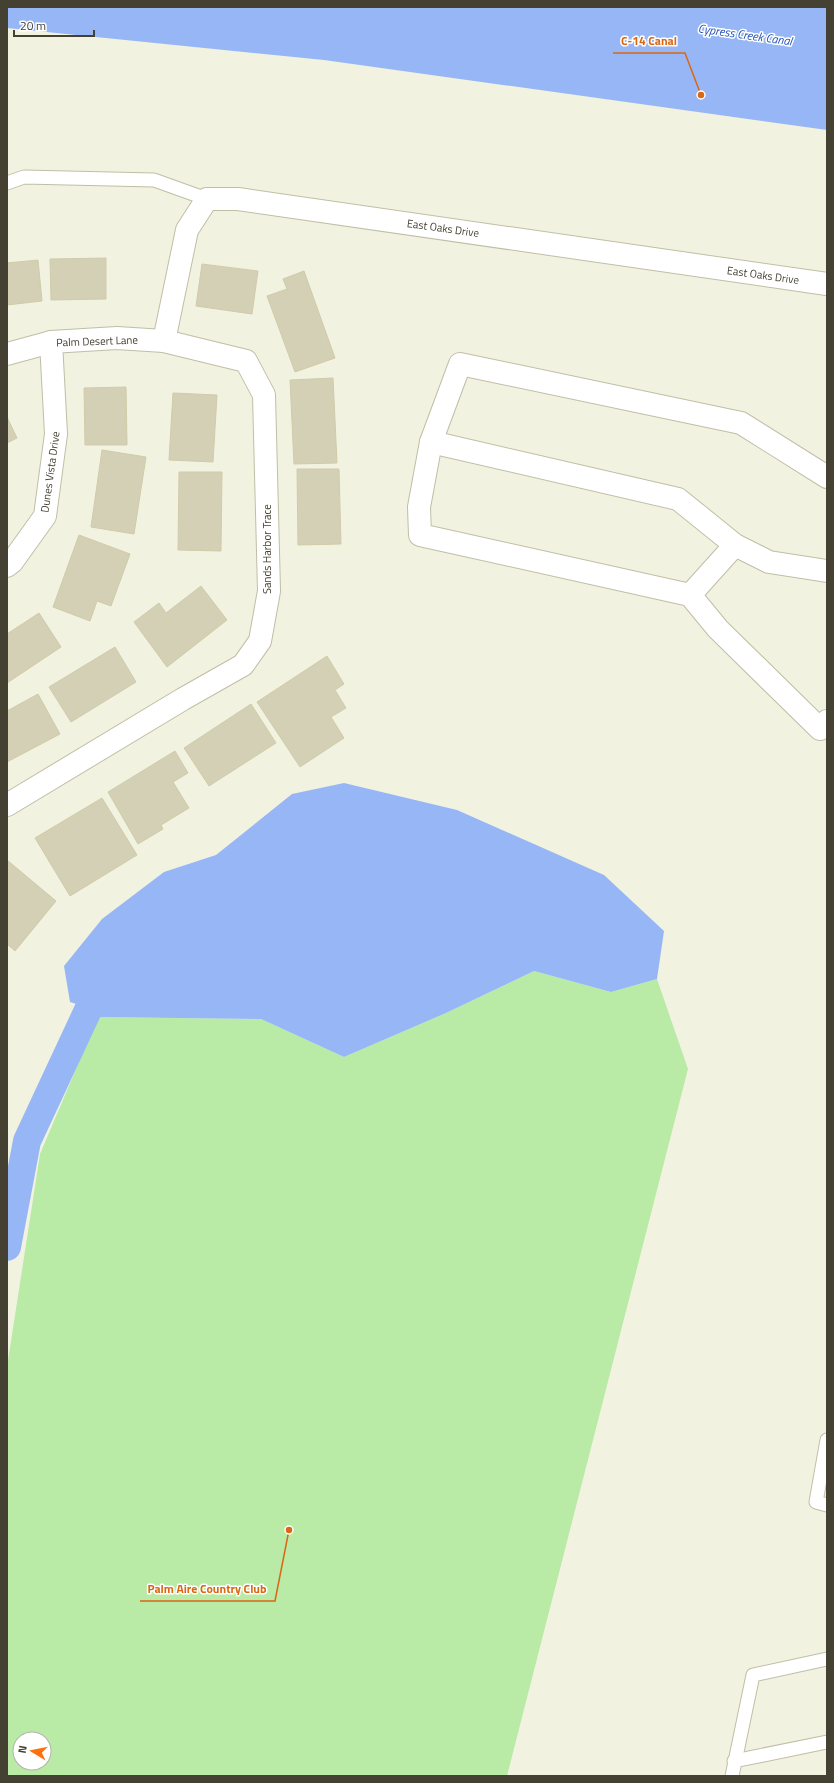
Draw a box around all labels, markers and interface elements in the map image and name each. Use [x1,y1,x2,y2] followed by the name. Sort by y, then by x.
[14,12,94,38] scale bar
[20,16,46,35] text: 20 m
[697,18,795,51] water label: Cypress Creek Canal
[613,29,685,53] callout: C-14 Canal
[621,31,677,50] text: C-14 Canal
[406,215,481,241] street label: East Oaks Drive
[726,262,801,288] street label: East Oaks Drive
[56,332,139,350] street label: Palm Desert Lane
[36,430,64,514] street label: Dunes Vista Drive
[259,504,275,594] street label: Sands Harbor Trace
[140,1577,275,1601] callout: Palm Aire Country Club
[147,1579,267,1598] text: Palm Aire Country Club
[12,1731,52,1771] north arrow
[14,1744,31,1754] text: N

